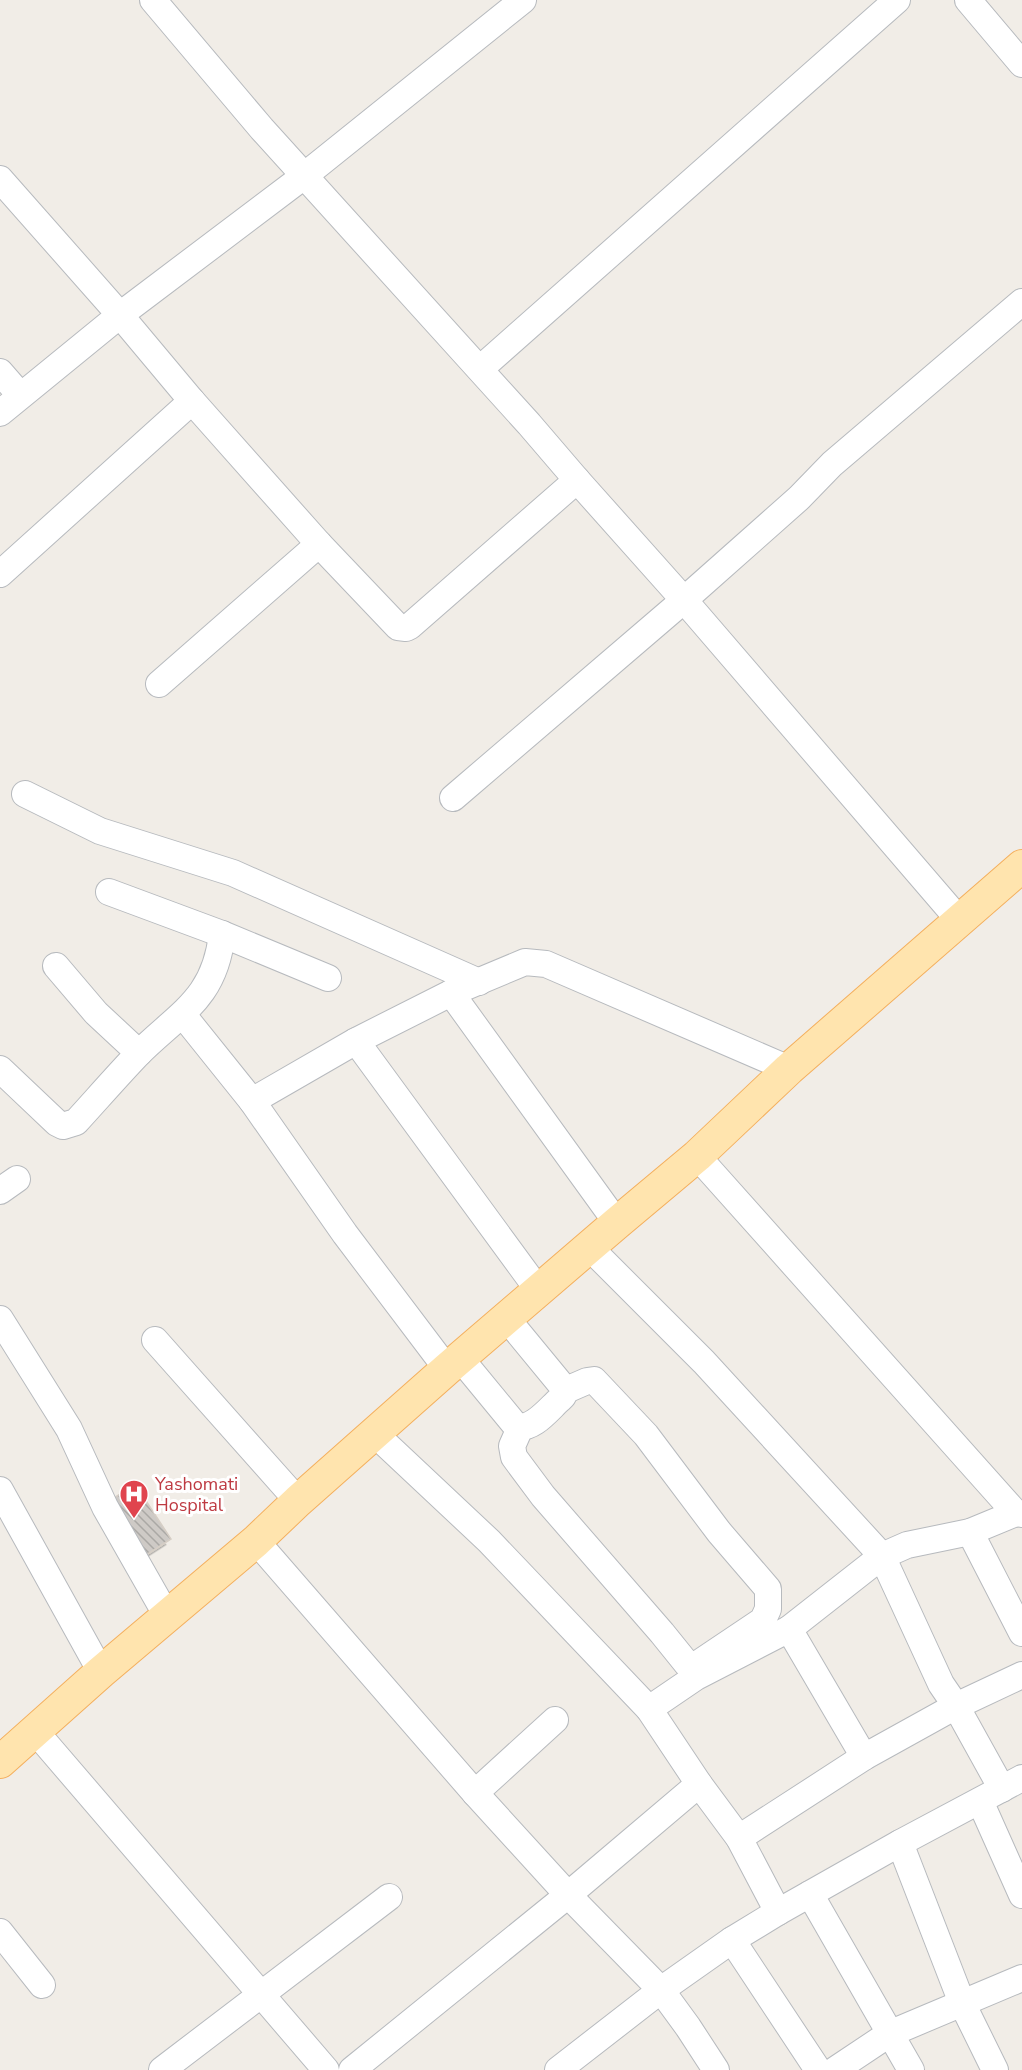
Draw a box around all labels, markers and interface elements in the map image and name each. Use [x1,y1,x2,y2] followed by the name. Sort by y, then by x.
[154,1472,238,1517] place label: Yashomati Hospital
[118,1478,150,1520] hospital icon: Yashomati Hospital

